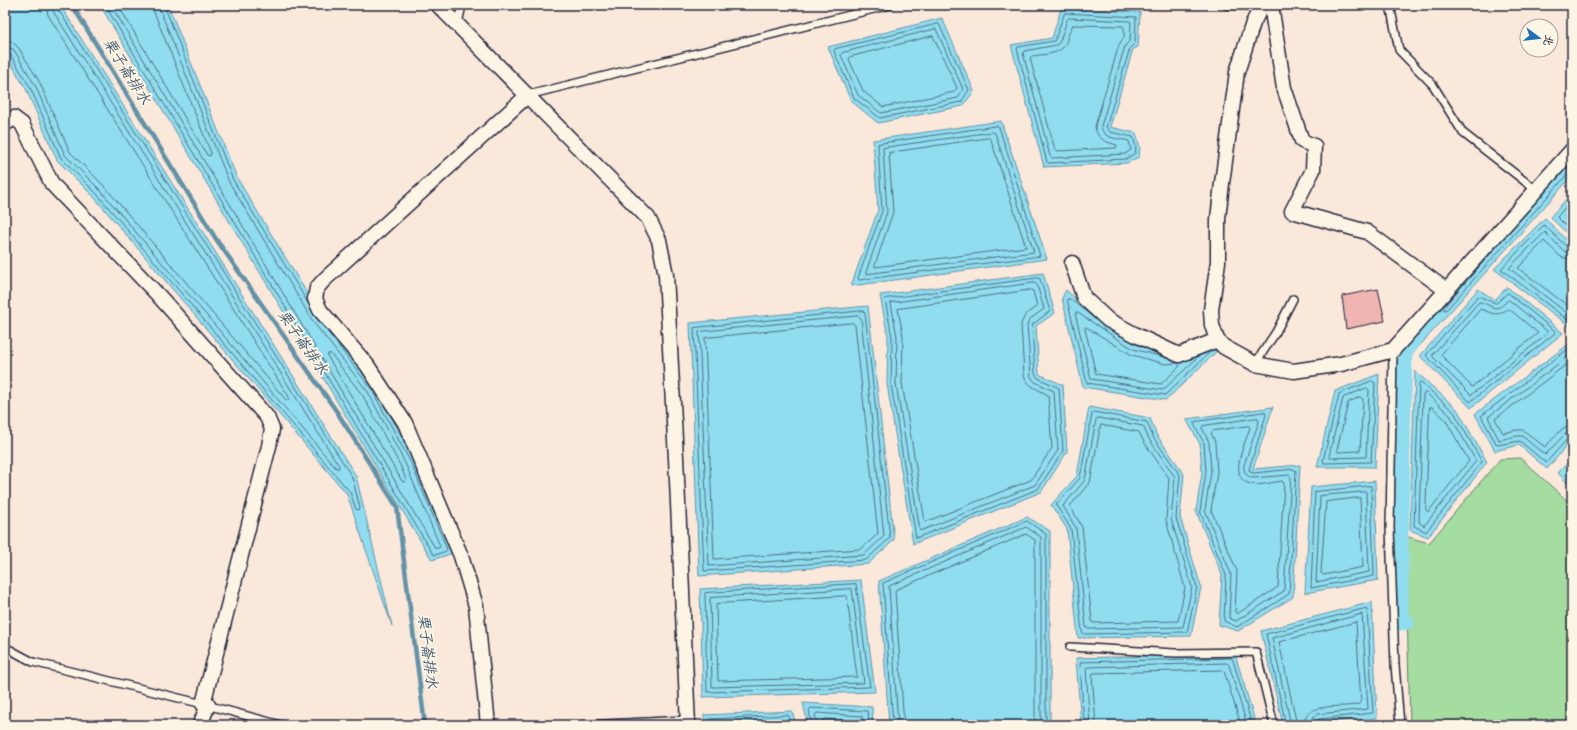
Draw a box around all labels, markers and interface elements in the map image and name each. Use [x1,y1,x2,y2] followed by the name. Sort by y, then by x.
[1519,18,1559,58] north arrow
[1540,33,1556,47] text: 北
[99,34,155,109] water label: 栗子崙排水
[273,306,332,379] water label: 栗子崙排水
[414,613,442,690] water label: 栗子崙排水

